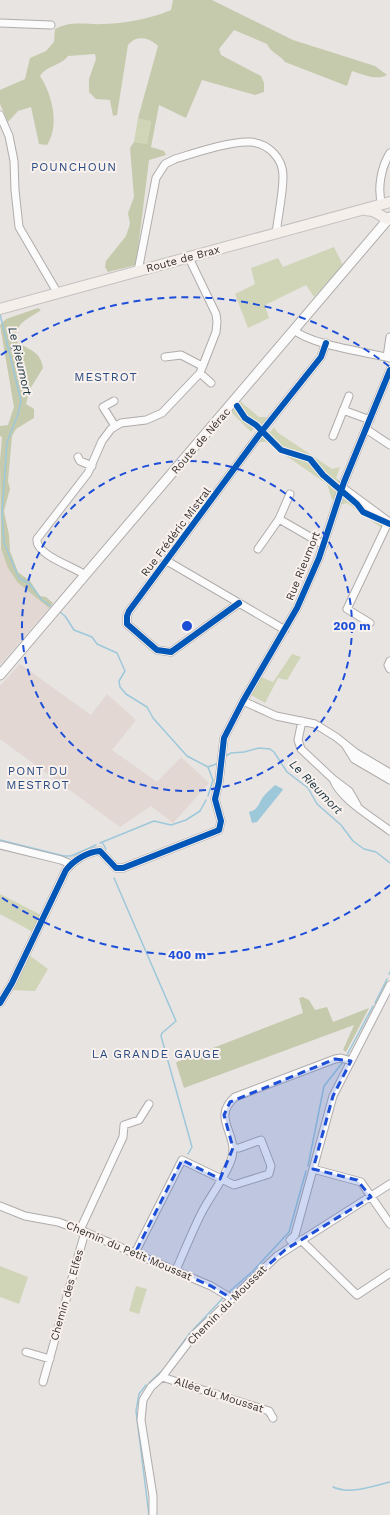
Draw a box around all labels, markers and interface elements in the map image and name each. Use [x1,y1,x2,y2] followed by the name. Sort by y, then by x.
[31,160,117,174] district label: POUNCHOUN
[145,243,221,275] street label: Route de Brax
[5,325,35,397] water label: Le Rieumort
[74,370,138,384] district label: MESTROT
[169,405,233,477] street label: Route de Nérac
[138,484,214,579] street label: Rue Frédéric Mistral
[283,529,323,602] street label: Rue Rieumort
[180,619,194,633] centre of rings
[333,619,371,633] text: 200 m
[287,757,345,817] water label: Le Rieumort
[6,764,70,792] district label: PONT DU MESTROT
[168,948,206,962] text: 400 m
[92,1047,220,1061] district label: LA GRANDE GAUGE
[64,1219,194,1284] street label: Chemin du Petit Moussat
[48,1248,86,1342] street label: Chemin des Elfes
[185,1262,270,1347] street label: Chemin du Moussat
[173,1374,265,1416] street label: Allée du Moussat

